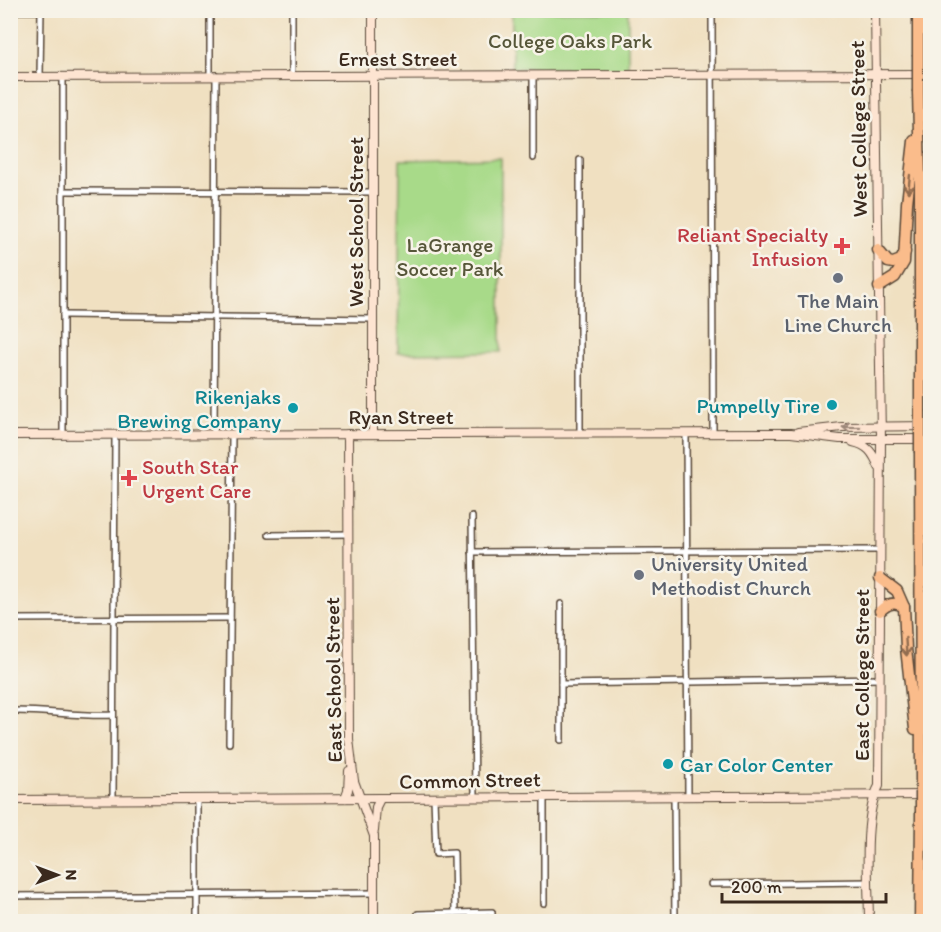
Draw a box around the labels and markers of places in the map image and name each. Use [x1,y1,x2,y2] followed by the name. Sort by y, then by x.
[677,222,828,271] place label: Reliant Specialty Infusion
[833,237,851,255] marker: Reliant Specialty Infusion
[831,271,845,285] marker: The Main Line Church
[784,288,892,337] place label: The Main Line Church
[117,384,281,433] place label: Rikenjaks Brewing Company
[696,393,820,418] place label: Pumpelly Tire
[825,398,839,412] marker: Pumpelly Tire
[286,401,300,415] marker: Rikenjaks Brewing Company
[142,454,251,503] place label: South Star Urgent Care
[120,469,138,487] marker: South Star Urgent Care
[651,551,811,600] place label: University United Methodist Church
[632,568,646,582] marker: University United Methodist Church
[680,752,834,777] place label: Car Color Center
[661,757,675,771] marker: Car Color Center

